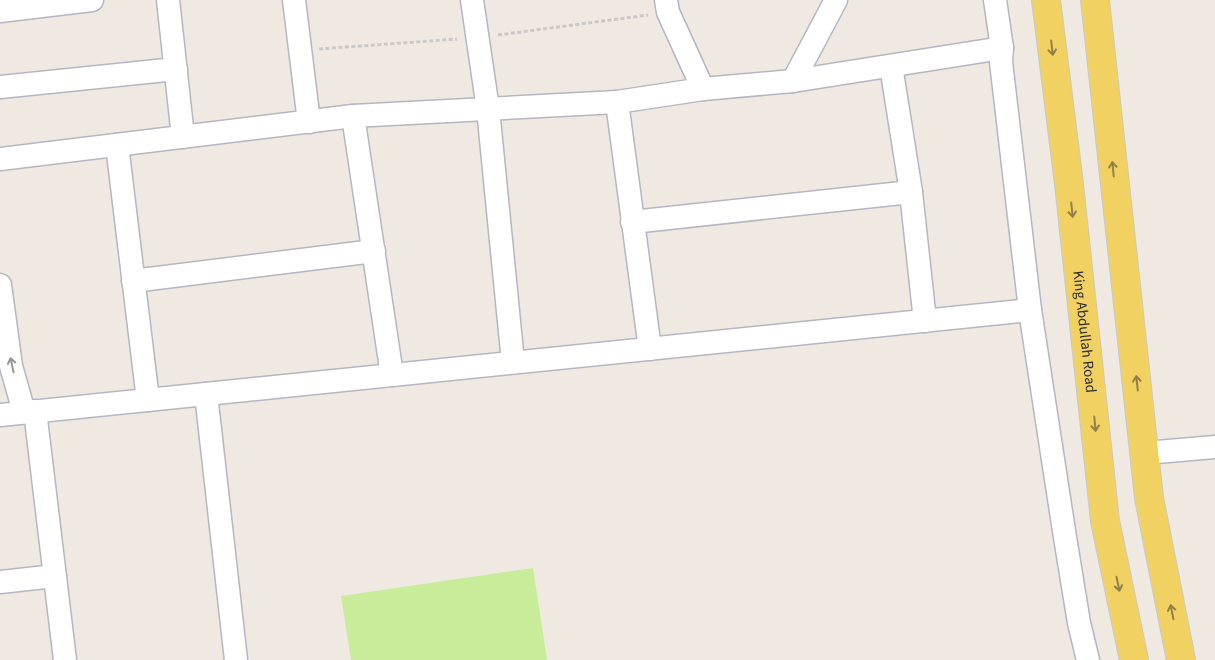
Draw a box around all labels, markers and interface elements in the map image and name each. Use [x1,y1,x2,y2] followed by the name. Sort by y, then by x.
[1047,40,1057,56] one-way arrow
[1109,161,1118,177] one-way arrow
[1067,201,1076,217] one-way arrow
[1068,270,1102,394] street label: King Abdullah Road
[6,358,16,374] one-way arrow
[1132,375,1142,391] one-way arrow
[1090,415,1099,431] one-way arrow
[1114,576,1123,592] one-way arrow
[1166,605,1176,621] one-way arrow

